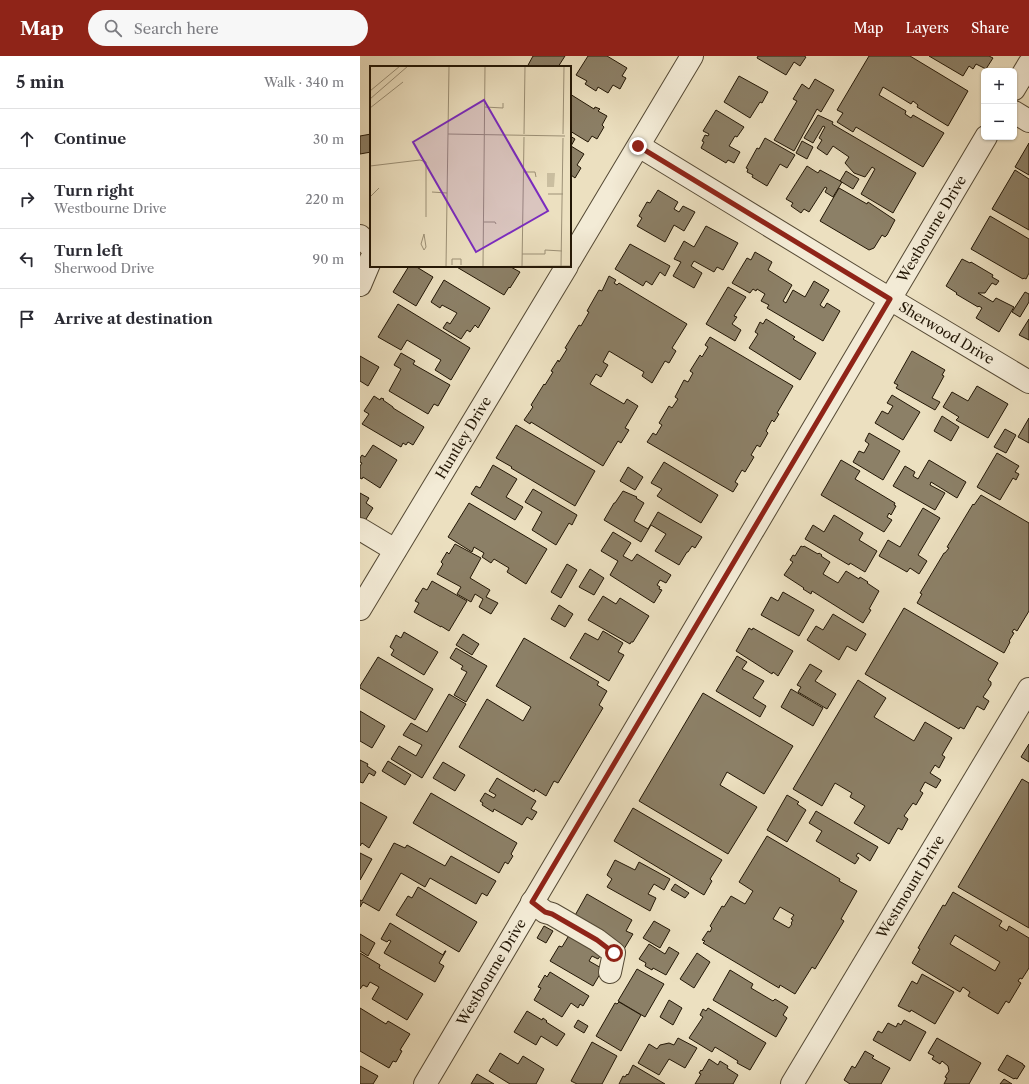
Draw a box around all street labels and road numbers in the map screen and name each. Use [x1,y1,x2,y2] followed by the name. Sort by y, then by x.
[892,172,970,286] street label: Westbourne Drive
[896,297,998,368] street label: Sherwood Drive
[432,393,495,482] street label: Huntley Drive
[872,832,948,942] street label: Westmount Drive
[452,915,530,1030] street label: Westbourne Drive

